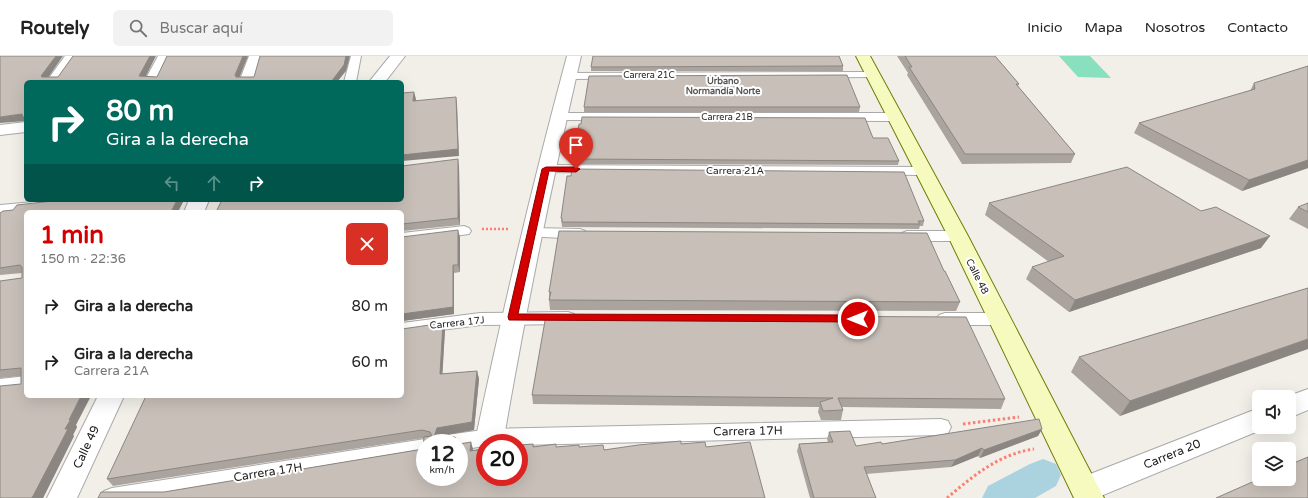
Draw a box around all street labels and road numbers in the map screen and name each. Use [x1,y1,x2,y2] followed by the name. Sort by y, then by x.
[623,70,675,81] street label: Carrera 21C
[701,112,753,123] street label: Carrera 21B
[706,165,764,177] street label: Carrera 21A
[963,257,991,296] street label: Calle 48
[429,314,485,332] street label: Carrera 17J
[70,423,102,471] street label: Calle 49
[713,423,783,439] street label: Carrera 17H
[1141,436,1203,472] street label: Carrera 20
[233,460,303,484] street label: Carrera 17H

